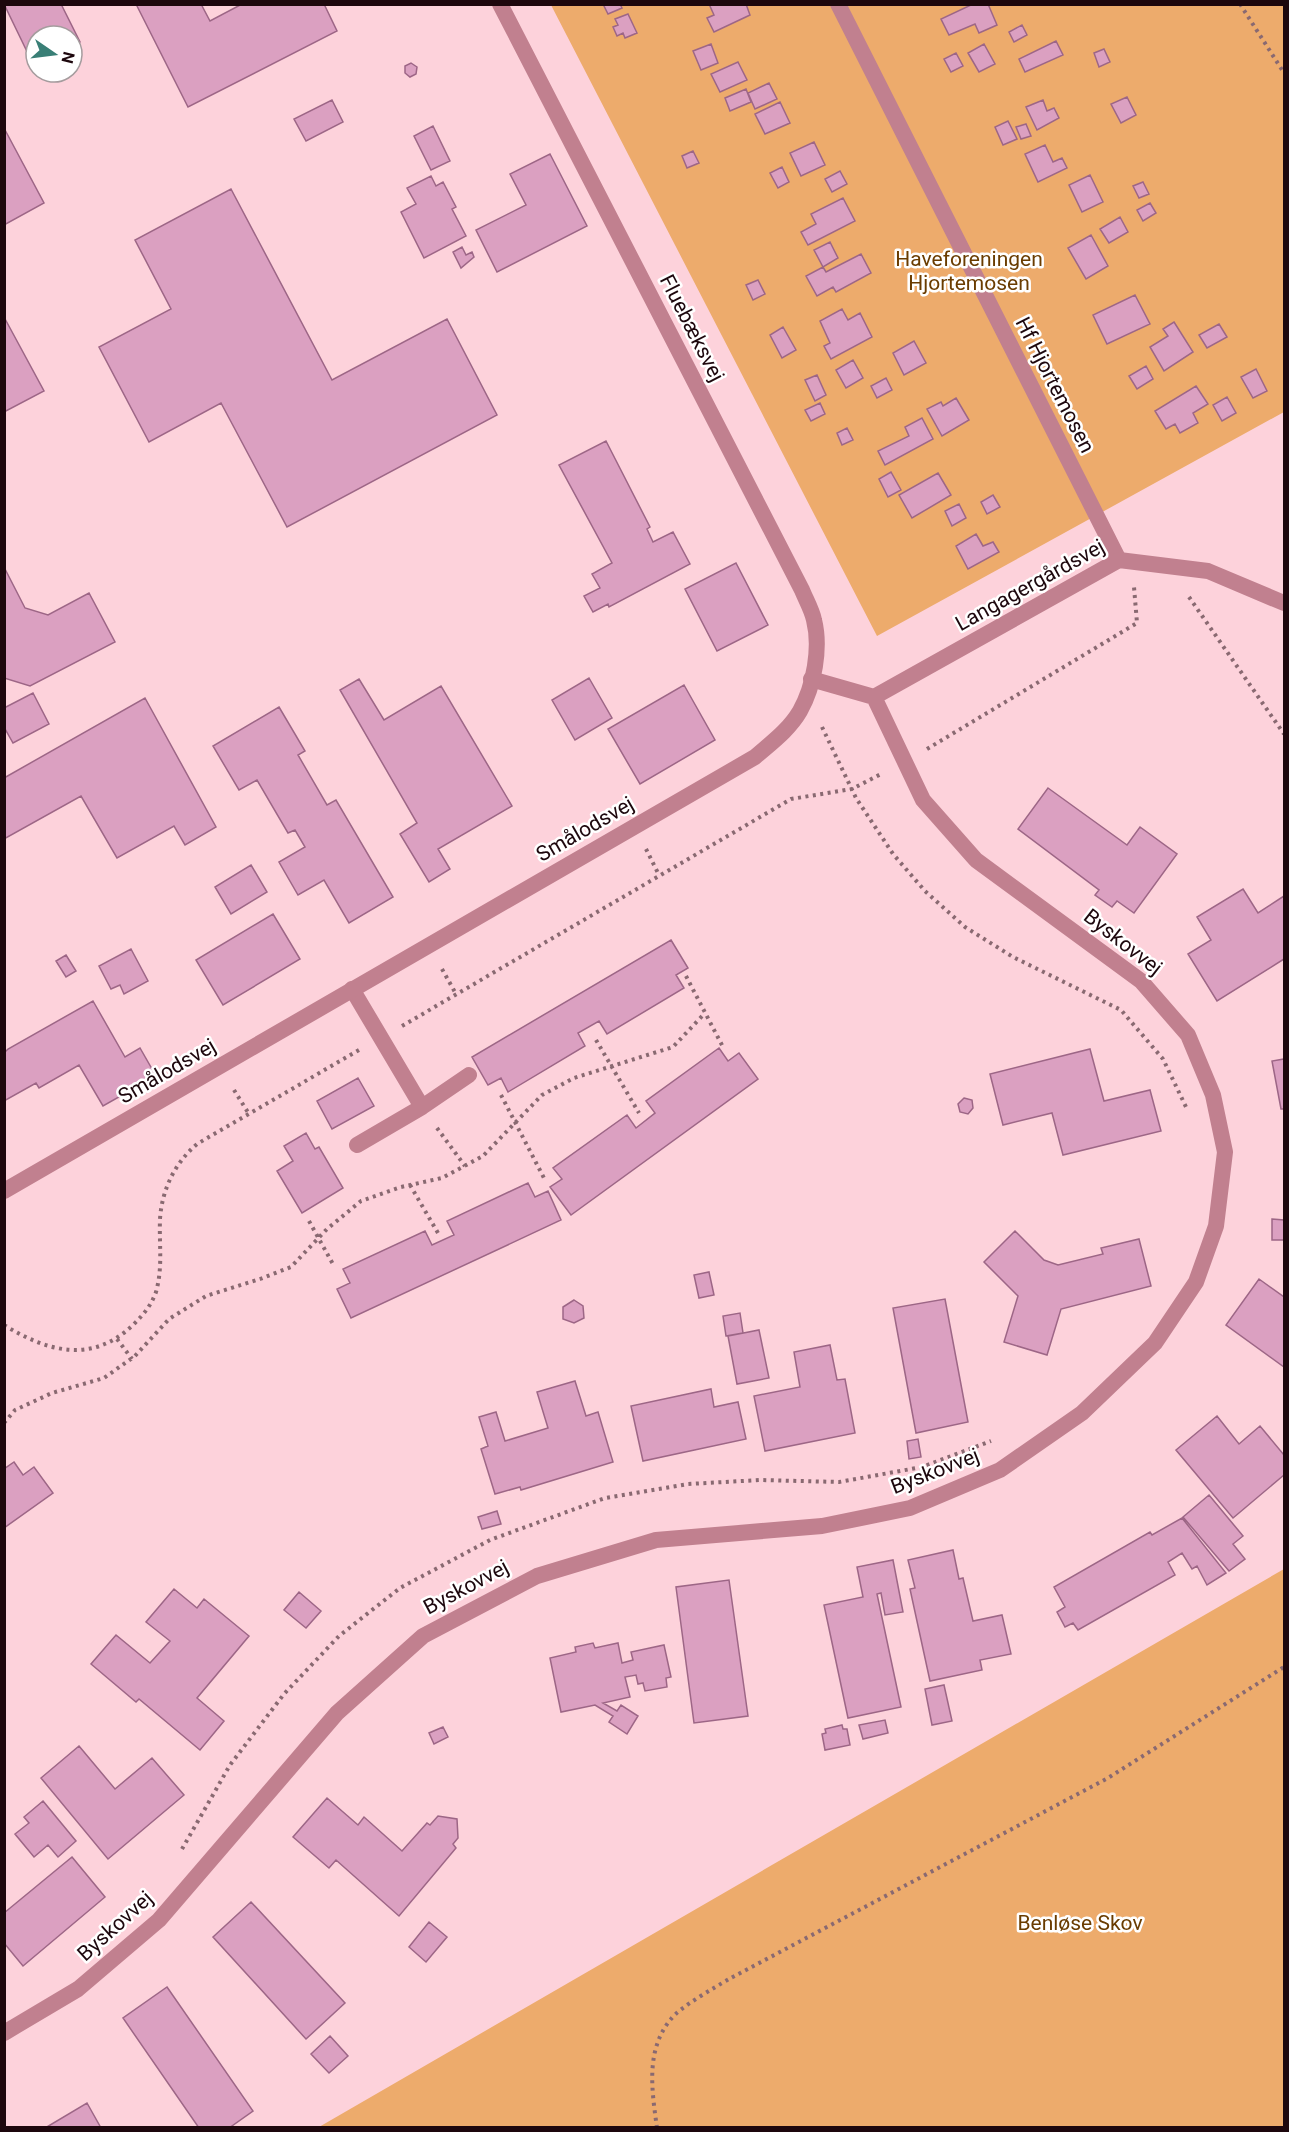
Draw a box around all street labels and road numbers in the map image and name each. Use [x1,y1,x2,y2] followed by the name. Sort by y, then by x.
[655,271,729,385] street label: Fluebæksvej
[1010,313,1100,457] street label: Hf Hjortemosen
[951,534,1109,636] street label: Langagergårdsvej
[532,792,638,866] street label: Smålodsvej
[1079,904,1167,980] street label: Byskovvej
[114,1034,220,1108] street label: Smålodsvej
[887,1443,983,1499] street label: Byskovvej
[419,1555,513,1619] street label: Byskovvej
[73,1886,157,1966] street label: Byskovvej

